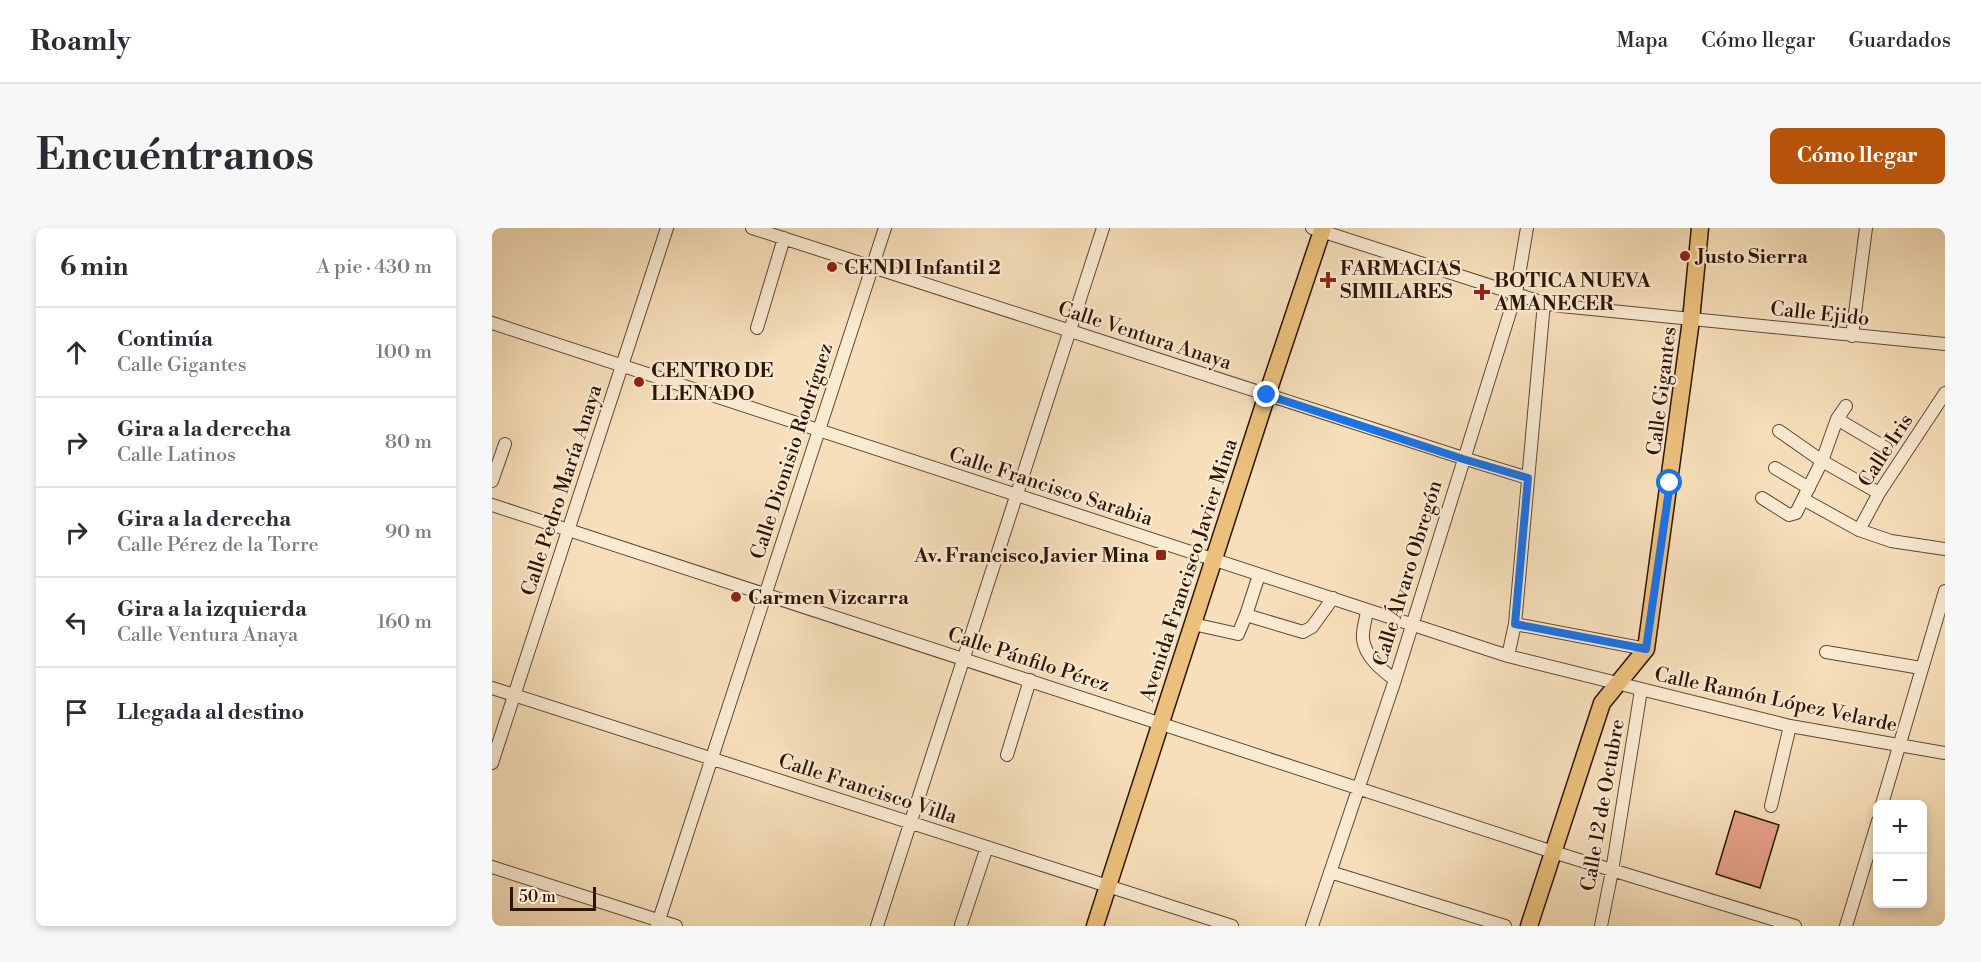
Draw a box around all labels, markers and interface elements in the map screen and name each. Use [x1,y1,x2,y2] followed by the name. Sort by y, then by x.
[30,24,131,59] text: Roamly
[1616,28,1668,54] text: Mapa
[1701,28,1816,54] text: Cómo llegar
[1849,28,1951,54] text: Guardados
[1770,128,1945,184] button: Cómo llegar
[36,130,314,183] text: Encuéntranos
[1694,245,1808,270] place label: Justo Sierra
[1678,249,1692,263] marker: Justo Sierra
[60,251,128,283] text: 6 min
[317,255,432,280] text: A pie · 430 m
[844,256,1001,281] place label: CENDI Infantil 2
[1340,257,1461,305] place label: FARMACIAS SIMILARES
[825,260,839,274] marker: CENDI Infantil 2
[1493,269,1651,317] place label: BOTICA NUEVA AMANECER
[1321,273,1335,287] marker: FARMACIAS SIMILARES
[1475,285,1489,299] marker: BOTICA NUEVA AMANECER
[1055,297,1235,377] street label: Calle Ventura Anaya
[1769,297,1871,332] street label: Calle Ejido
[1642,325,1683,457] street label: Calle Gigantes
[117,326,213,353] text: Continúa
[60,336,93,369] icon: ahead
[376,340,432,365] text: 100 m
[746,340,839,563] street label: Calle Dionisio Rodríguez
[117,353,246,378] text: Calle Gigantes
[651,359,774,407] place label: CENTRO DE LLENADO
[632,375,646,389] marker: CENTRO DE LLENADO
[516,381,609,599] street label: Calle Pedro María Anaya
[1253,381,1279,407] route end
[1853,410,1919,492] street label: Calle Iris
[117,416,291,443] text: Gira a la derecha
[60,426,93,459] icon: right
[385,430,432,455] text: 80 m
[1135,435,1244,706] street label: Avenida Francisco Javier Mina
[117,443,236,468] text: Calle Latinos
[945,443,1156,532] street label: Calle Francisco Sarabia
[1656,469,1682,495] route start
[1367,477,1449,669] street label: Calle Álvaro Obregón
[117,506,291,533] text: Gira a la derecha
[60,516,93,549] icon: right
[385,520,432,545] text: 90 m
[117,533,319,558] text: Calle Pérez de la Torre
[913,544,1149,569] place label: Av. Francisco Javier Mina
[1154,548,1168,562] marker: Av. Francisco Javier Mina
[748,586,909,611] place label: Carmen Vizcarra
[729,590,743,604] marker: Carmen Vizcarra
[117,596,307,623] text: Gira a la izquierda
[60,606,93,639] icon: left
[377,610,432,635] text: 160 m
[944,622,1113,698] street label: Calle Pánfilo Pérez
[117,623,298,648] text: Calle Ventura Anaya
[1652,662,1899,738] street label: Calle Ramón López Velarde
[60,696,93,729] icon: arrive
[117,699,304,726] text: Llegada al destino
[1576,717,1631,893] street label: Calle 12 de Octubre
[775,749,961,830] street label: Calle Francisco Villa
[1873,800,1927,908] map controls
[1873,800,1927,854] button: +
[1873,854,1927,908] button: −
[510,884,596,912] scale bar
[519,887,556,907] text: 50 m

